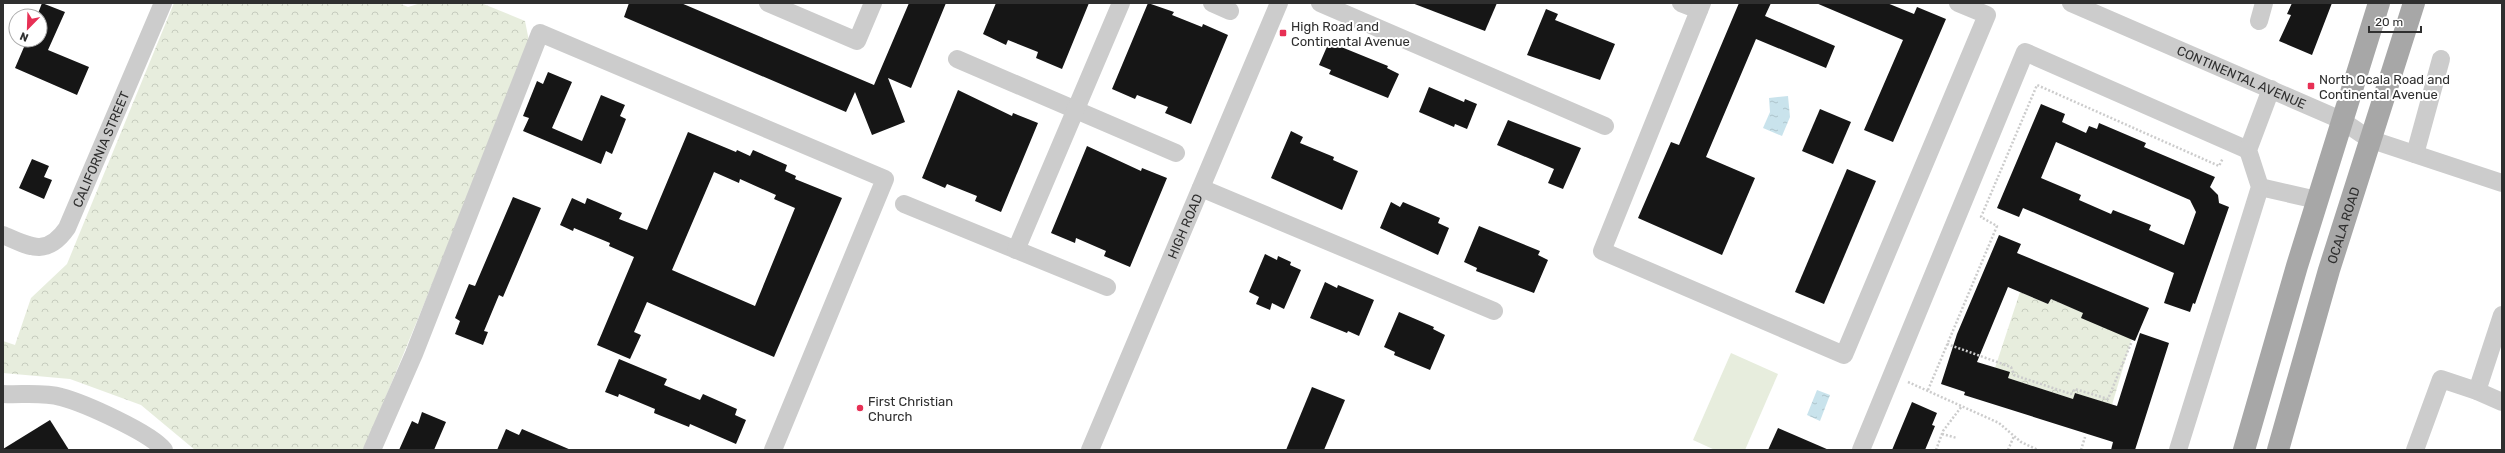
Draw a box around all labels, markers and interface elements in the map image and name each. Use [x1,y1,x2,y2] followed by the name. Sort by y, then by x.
[8,8,48,48] north arrow
[2369,8,2421,34] scale bar
[2375,15,2403,29] text: 20 m
[1291,19,1410,49] place label: High Road and Continental Avenue
[1278,28,1288,38] marker: High Road and Continental Avenue
[18,29,30,44] text: N
[2175,43,2308,112] street label: CONTINENTAL AVENUE
[2319,72,2450,102] place label: North Ocala Road and Continental Avenue
[2306,81,2316,91] marker: North Ocala Road and Continental Avenue
[70,89,133,210] street label: CALIFORNIA STREET
[2324,185,2363,266] street label: OCALA ROAD
[1165,192,1205,261] street label: HIGH ROAD
[868,394,953,424] place label: First Christian Church
[855,403,865,413] marker: First Christian Church

